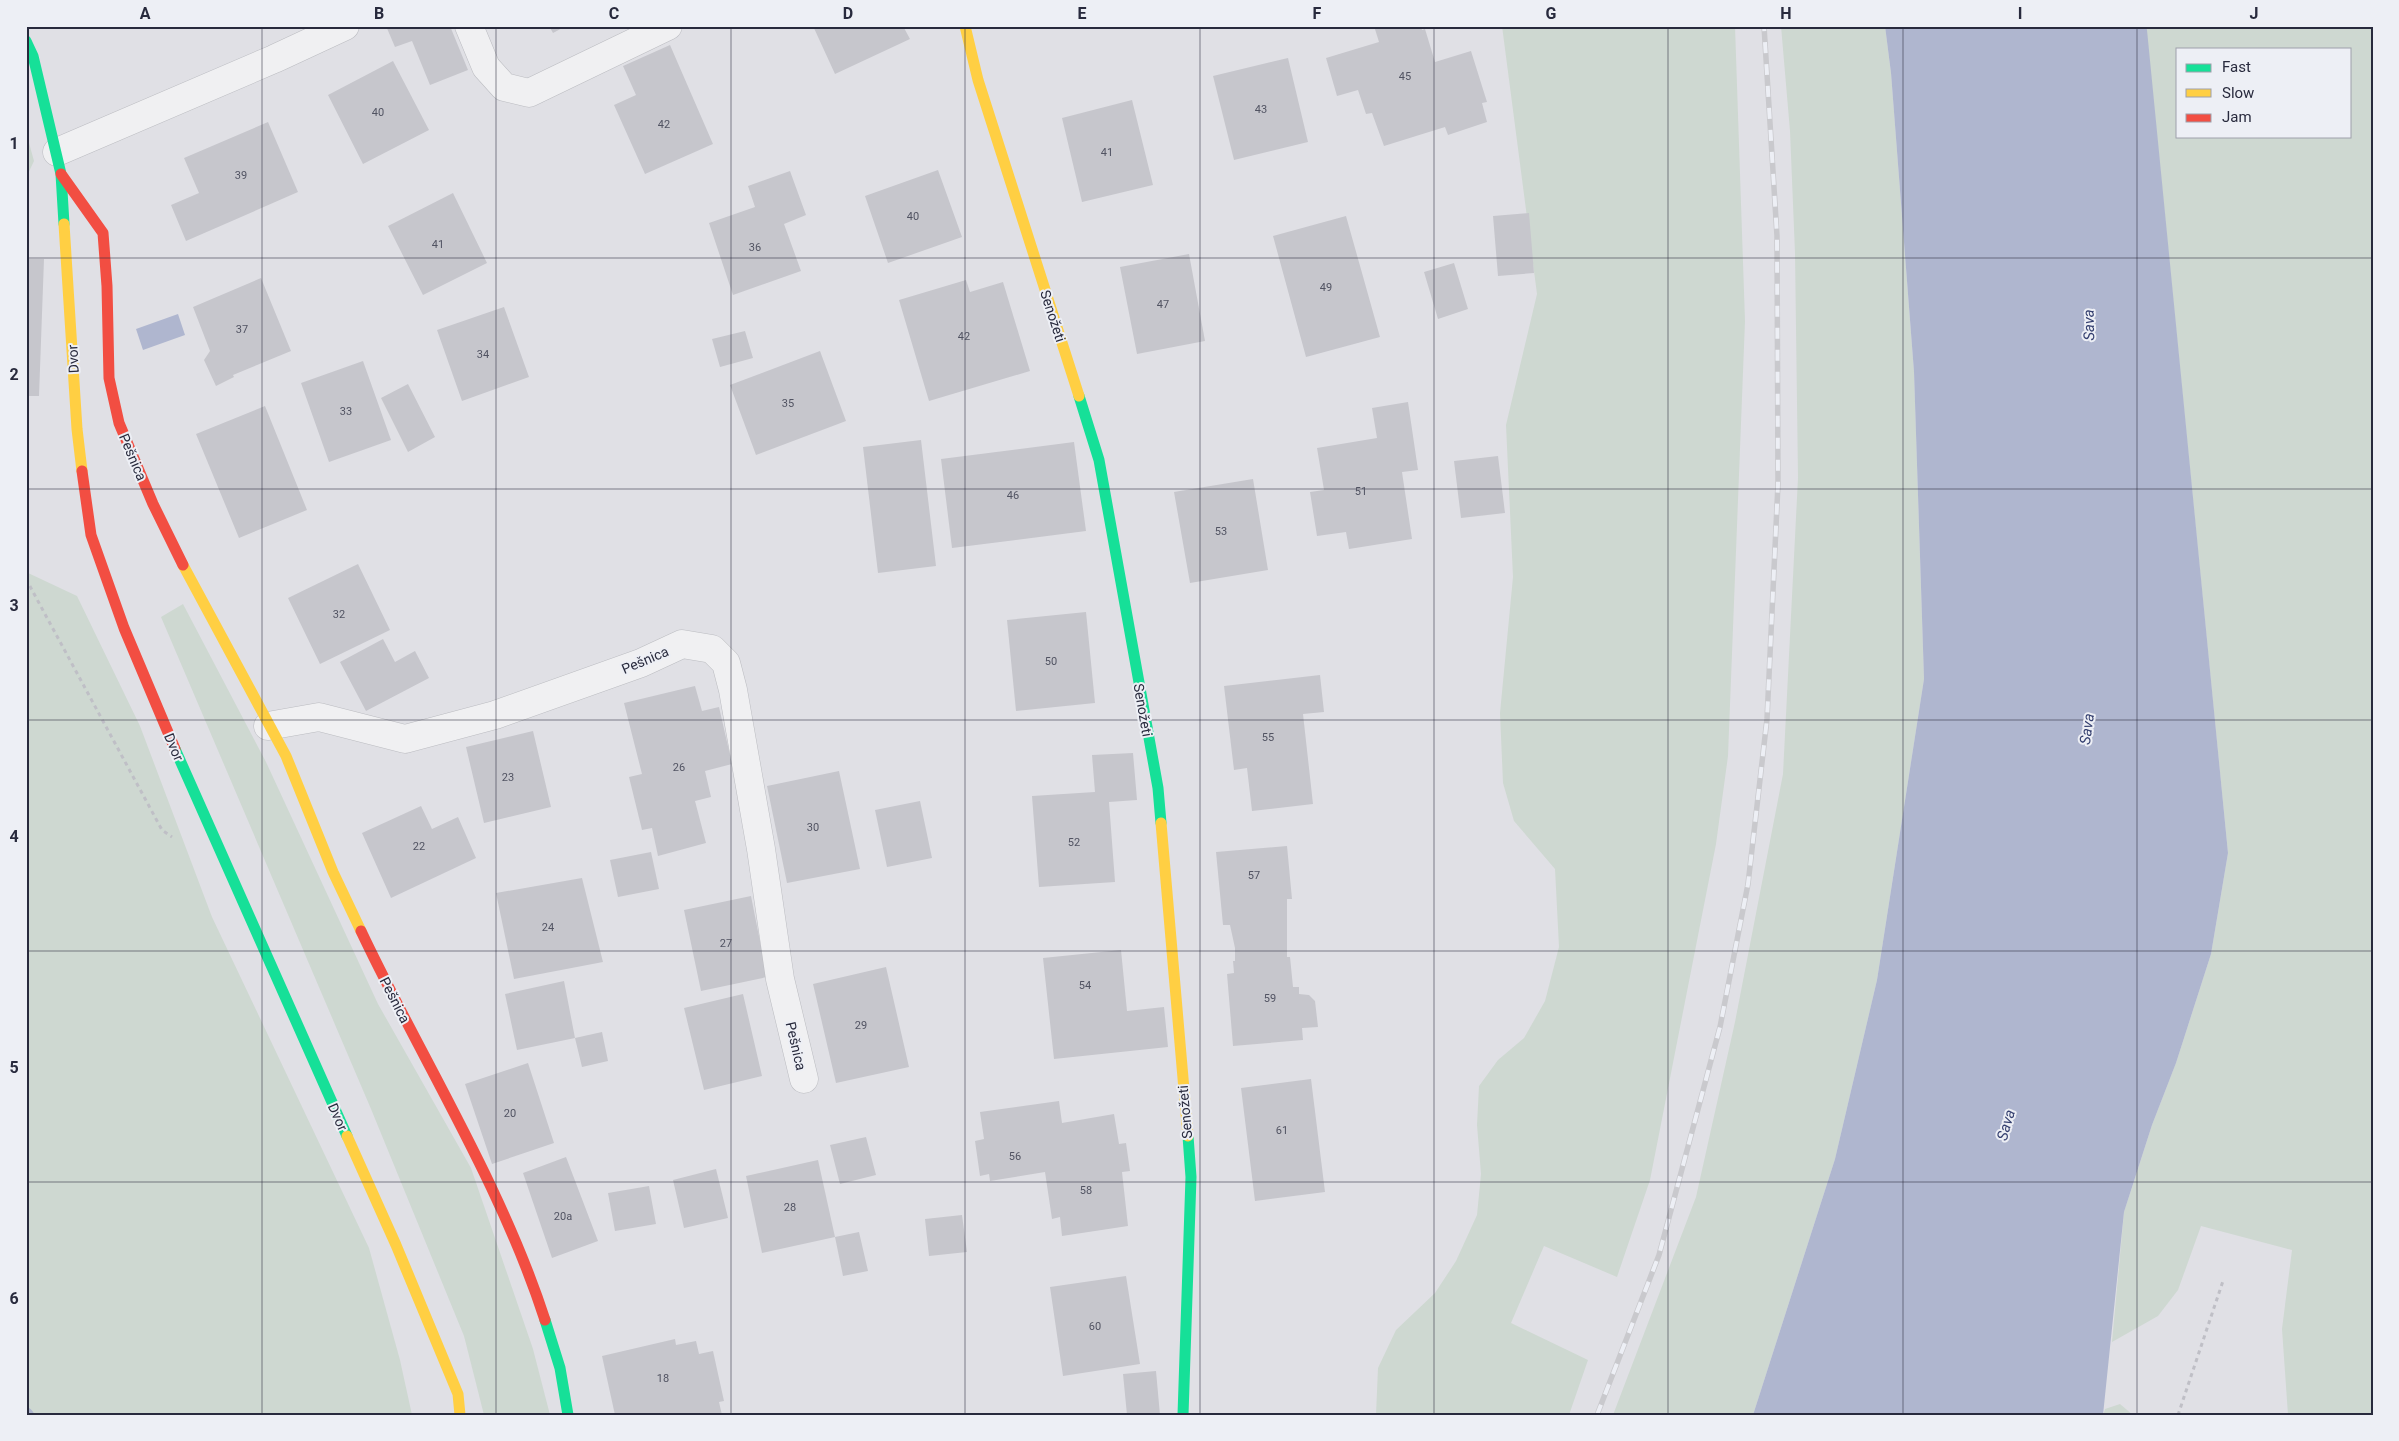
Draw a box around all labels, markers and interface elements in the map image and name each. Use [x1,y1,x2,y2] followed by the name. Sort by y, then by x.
[140,4,151,23] text: A
[374,4,384,23] text: B
[609,4,619,23] text: C
[843,4,853,23] text: D
[1078,4,1087,23] text: E
[1313,4,1322,23] text: F
[1546,4,1557,23] text: G
[1780,4,1792,23] text: H
[2018,4,2022,23] text: I
[2250,4,2258,23] text: J
[2176,48,2352,138] legend
[2222,58,2251,76] text: Fast
[1399,70,1411,83] house number: 45
[2222,84,2254,102] text: Slow
[1255,103,1267,116] house number: 43
[372,106,384,119] house number: 40
[2222,108,2252,126] text: Jam
[658,118,670,131] house number: 42
[9,134,19,153] text: 1
[1101,146,1113,159] house number: 41
[235,169,247,182] house number: 39
[907,210,919,223] house number: 40
[432,238,444,251] house number: 41
[749,241,761,254] house number: 36
[1320,281,1332,294] house number: 49
[1037,288,1069,344] street label: Senožeti
[1157,298,1169,311] house number: 47
[2080,309,2098,341] water label: Sava
[236,323,248,336] house number: 37
[958,330,970,343] house number: 42
[64,344,82,374] street label: Dvor
[477,348,489,361] house number: 34
[9,365,19,384] text: 2
[782,397,794,410] house number: 35
[340,405,352,418] house number: 33
[116,431,150,483] street label: Pešnica
[1355,485,1367,498] house number: 51
[1007,489,1019,502] house number: 46
[1215,525,1227,538] house number: 53
[9,596,19,615] text: 3
[333,608,345,621] house number: 32
[619,643,671,677] street label: Pešnica
[1045,655,1057,668] house number: 50
[1130,682,1156,738] street label: Senožeti
[2076,712,2098,746] water label: Sava
[161,731,187,764] street label: Dvor
[1262,731,1274,744] house number: 55
[673,761,685,774] house number: 26
[502,771,514,784] house number: 23
[807,821,819,834] house number: 30
[9,827,19,846] text: 4
[1068,836,1080,849] house number: 52
[413,840,425,853] house number: 22
[1248,869,1260,882] house number: 57
[542,921,554,934] house number: 24
[720,937,732,950] house number: 27
[377,974,413,1026] street label: Pešnica
[1079,979,1091,992] house number: 54
[1264,992,1276,1005] house number: 59
[855,1019,867,1032] house number: 29
[783,1020,809,1072] street label: Pešnica
[9,1058,19,1077] text: 5
[1175,1085,1195,1139] street label: Senožeti
[325,1101,351,1134] street label: Dvor
[504,1107,516,1120] house number: 20
[1993,1107,2019,1143] water label: Sava
[1276,1124,1288,1137] house number: 61
[1009,1150,1021,1163] house number: 56
[1080,1184,1092,1197] house number: 58
[784,1201,796,1214] house number: 28
[554,1210,572,1223] house number: 20a
[9,1289,19,1308] text: 6
[1089,1320,1101,1333] house number: 60
[657,1372,669,1385] house number: 18

